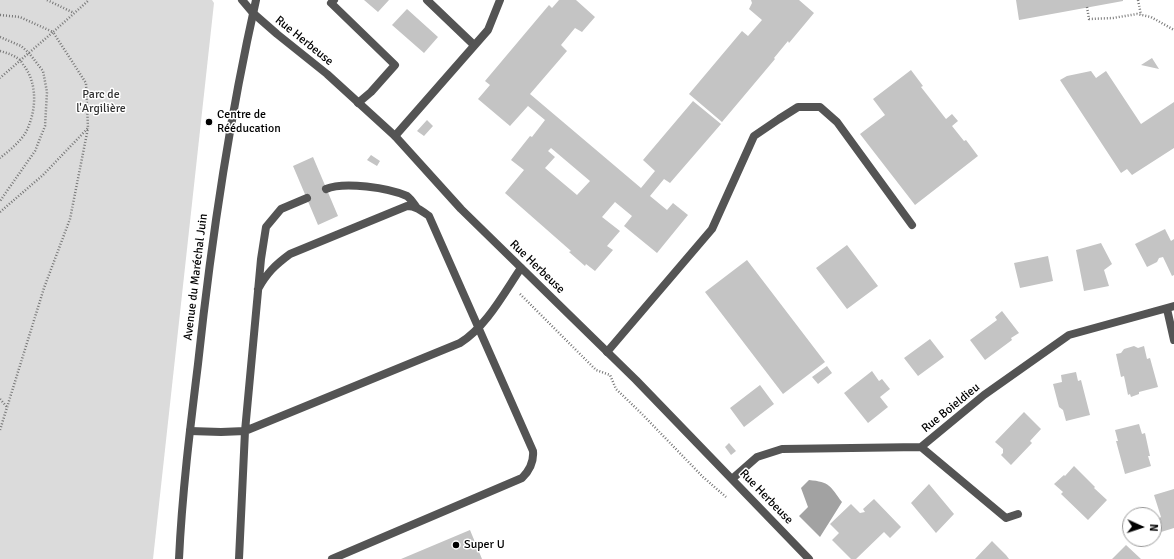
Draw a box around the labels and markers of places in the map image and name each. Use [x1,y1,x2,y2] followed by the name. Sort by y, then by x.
[217,108,281,136] place label: Centre de Rééducation
[204,117,214,127] marker: Centre de Rééducation
[464,538,505,552] place label: Super U
[451,540,461,550] marker: Super U

